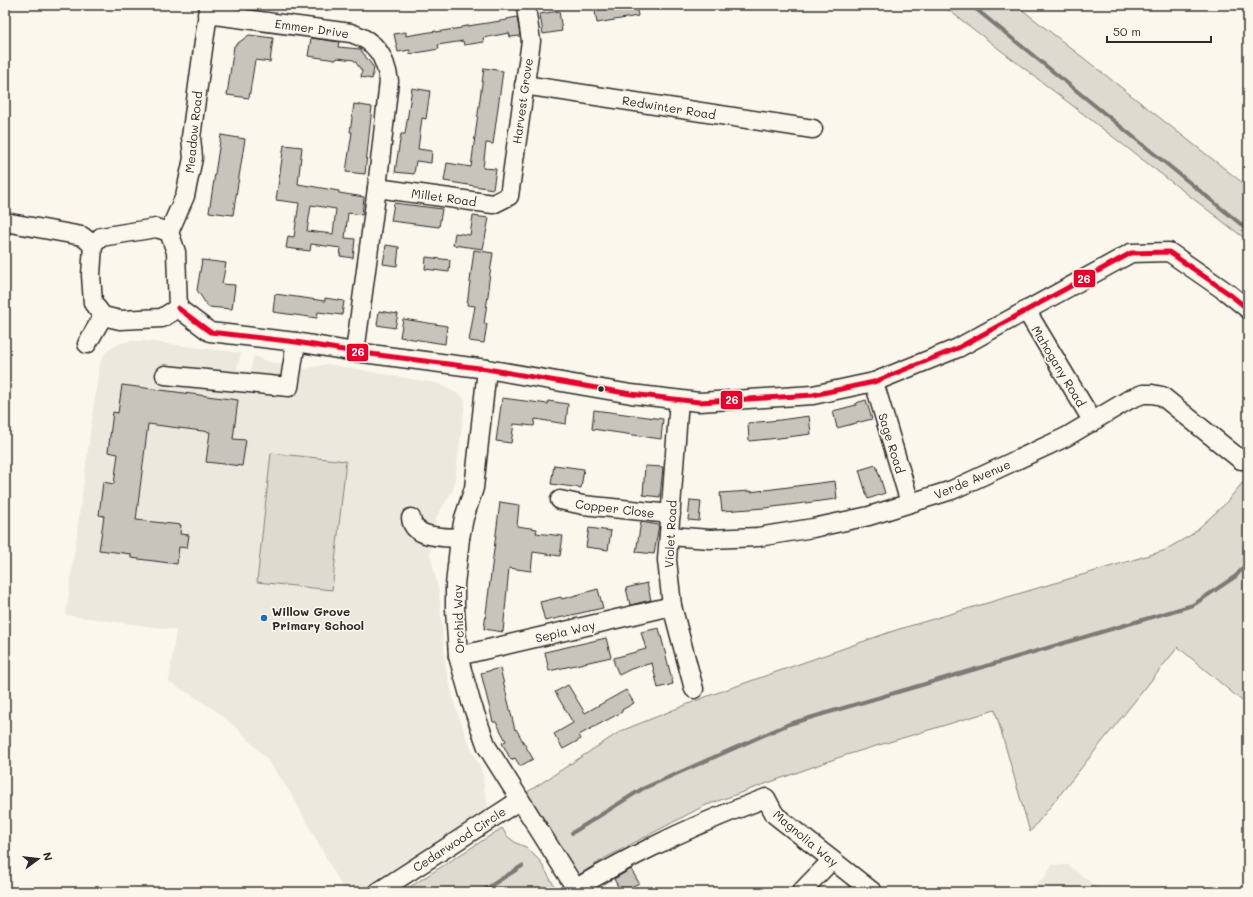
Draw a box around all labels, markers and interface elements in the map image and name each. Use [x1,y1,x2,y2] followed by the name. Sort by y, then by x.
[274,15,350,41] street label: Emmer Drive
[1107,18,1211,44] scale bar
[1113,23,1141,39] text: 50 m
[508,57,536,145] street label: Harvest Grove
[181,90,205,174] street label: Meadow Road
[621,92,717,122] street label: Redwinter Road
[410,185,478,210] street label: Millet Road
[1073,269,1096,288] line badge: 26
[1078,271,1091,286] text: 26
[1028,322,1090,410] street label: Mahogany Road
[346,343,369,362] line badge: 26
[352,344,365,359] text: 26
[596,384,606,394] unlabelled marker
[720,390,743,410] line badge: 26
[726,392,739,407] text: 26
[875,411,909,476] street label: Sage Road
[931,456,1013,502] street label: Verde Avenue
[574,495,656,521] street label: Copper Close
[660,499,680,568] street label: Violet Road
[449,584,467,654] street label: Orchid Way
[272,603,364,633] place label: Willow Grove Primary School
[259,613,269,623] marker: Willow Grove Primary School
[534,616,596,646] street label: Sepia Way
[409,803,509,875] street label: Cedarwood Circle
[770,806,842,870] street label: Magnolia Way
[18,839,58,879] north arrow
[40,850,56,862] text: N

